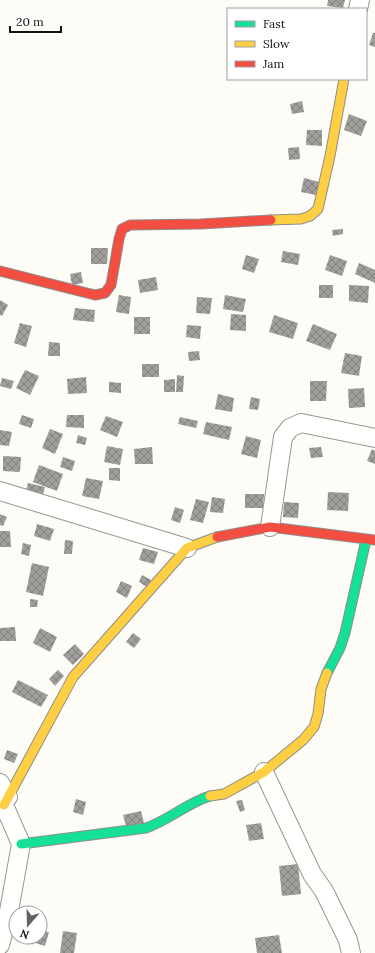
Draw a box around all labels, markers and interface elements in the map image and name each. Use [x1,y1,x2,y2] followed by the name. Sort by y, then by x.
[10,8,61,34] scale bar
[227,8,367,80] legend
[16,14,44,29] text: 20 m
[263,16,286,31] text: Fast
[263,36,290,51] text: Slow
[262,56,284,71] text: Jam
[8,905,48,945] north arrow
[18,926,31,942] text: N

